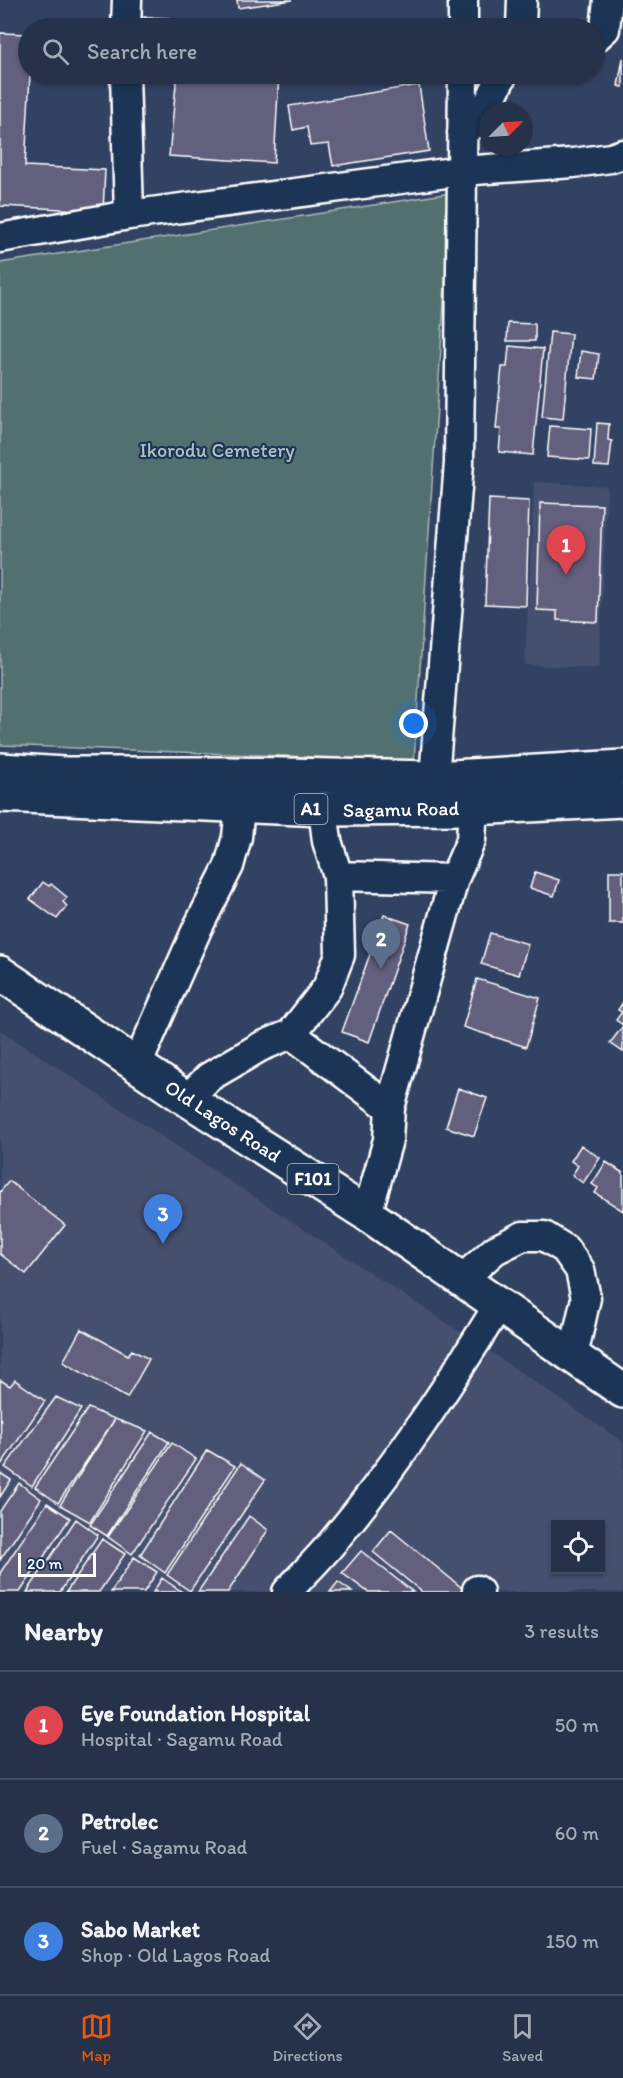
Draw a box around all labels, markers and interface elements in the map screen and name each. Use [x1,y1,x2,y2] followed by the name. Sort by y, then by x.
[18,18,605,84] search box
[39,35,72,68] icon: search
[87,38,197,65] text: Search here
[479,102,533,156] north arrow
[139,438,295,462] park label: Ikorodu Cemetery
[546,526,586,575] pin: 1
[399,709,428,738] your location
[294,794,328,824] road number: A1
[343,796,460,822] street label: Sagamu Road
[362,920,400,969] pin: 2
[161,1075,286,1168] street label: Old Lagos Road
[288,1164,338,1194] road number: F101
[144,1194,182,1244] pin: 3
[551,1520,605,1574] map controls
[551,1520,605,1574] button: locate
[18,1550,96,1578] scale bar
[27,1554,62,1573] text: 20 m
[24,1615,103,1647] text: Nearby
[524,1619,599,1643] text: 3 results
[81,1700,310,1727] text: Eye Foundation Hospital
[39,1713,48,1737] text: 1
[555,1713,599,1737] text: 50 m
[81,1727,283,1751] text: Hospital · Sagamu Road
[81,1808,158,1835] text: Petrolec
[38,1821,49,1845] text: 2
[555,1821,599,1845] text: 60 m
[81,1835,248,1859] text: Fuel · Sagamu Road
[81,1916,200,1943] text: Sabo Market
[38,1929,49,1953] text: 3
[546,1929,599,1953] text: 150 m
[81,1943,270,1967] text: Shop · Old Lagos Road
[80,2010,113,2065] tab: Map
[272,2010,343,2065] tab: Directions
[502,2010,543,2065] tab: Saved

